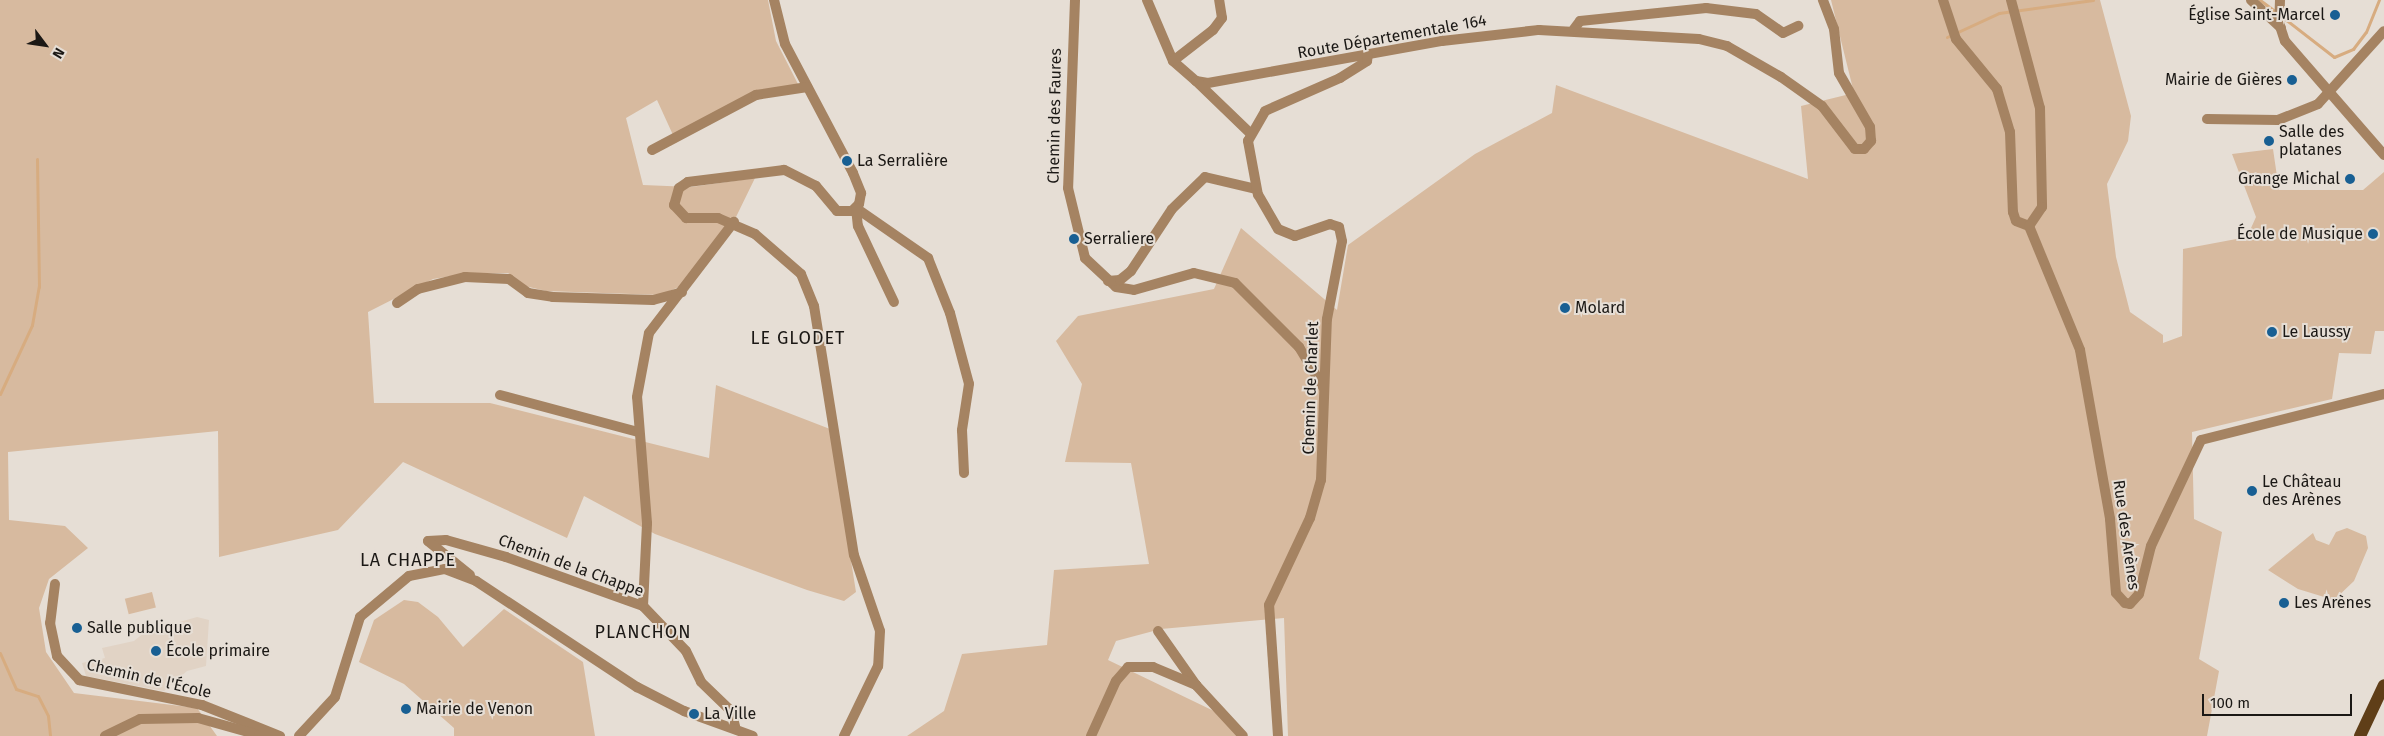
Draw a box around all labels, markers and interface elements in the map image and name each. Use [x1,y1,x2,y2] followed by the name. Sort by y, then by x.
[2188,5,2325,25] place label: Église Saint-Marcel
[2329,9,2341,21] marker: Église Saint-Marcel
[1296,11,1488,63] street label: Route Départementale 164
[20,20,70,70] north arrow
[49,45,68,61] text: N
[1044,48,1066,184] street label: Chemin des Faures
[2165,70,2282,90] place label: Mairie de Gières
[2286,74,2298,86] marker: Mairie de Gières
[2279,122,2344,160] place label: Salle des platanes
[2263,135,2275,147] marker: Salle des platanes
[857,151,948,171] place label: La Serralière
[841,155,853,167] marker: La Serralière
[2238,169,2340,189] place label: Grange Michal
[2344,173,2356,185] marker: Grange Michal
[2237,224,2363,244] place label: École de Musique
[2367,228,2379,240] marker: École de Musique
[1084,229,1154,249] place label: Serraliere
[1068,233,1080,245] marker: Serraliere
[1575,298,1625,318] place label: Molard
[1559,302,1571,314] marker: Molard
[1299,321,1323,455] street label: Chemin de Charlet
[2282,322,2351,342] place label: Le Laussy
[2266,326,2278,338] marker: Le Laussy
[749,327,847,349] district label: LE GLODET
[2262,472,2342,510] place label: Le Château des Arènes
[2109,479,2143,591] street label: Rue des Arènes
[2246,485,2258,497] marker: Le Château des Arènes
[496,531,646,601] street label: Chemin de la Chappe
[359,549,457,571] district label: LA CHAPPE
[2294,593,2371,613] place label: Les Arènes
[2278,597,2290,609] marker: Les Arènes
[87,618,192,638] place label: Salle publique
[593,621,693,643] district label: PLANCHON
[71,622,83,634] marker: Salle publique
[166,641,270,661] place label: École primaire
[150,645,162,657] marker: École primaire
[85,655,213,703] street label: Chemin de l'École
[2204,684,2354,716] scale bar
[2210,694,2250,712] text: 100 m
[416,699,533,719] place label: Mairie de Venon
[400,703,412,715] marker: Mairie de Venon
[704,704,756,724] place label: La Ville
[688,708,700,720] marker: La Ville

